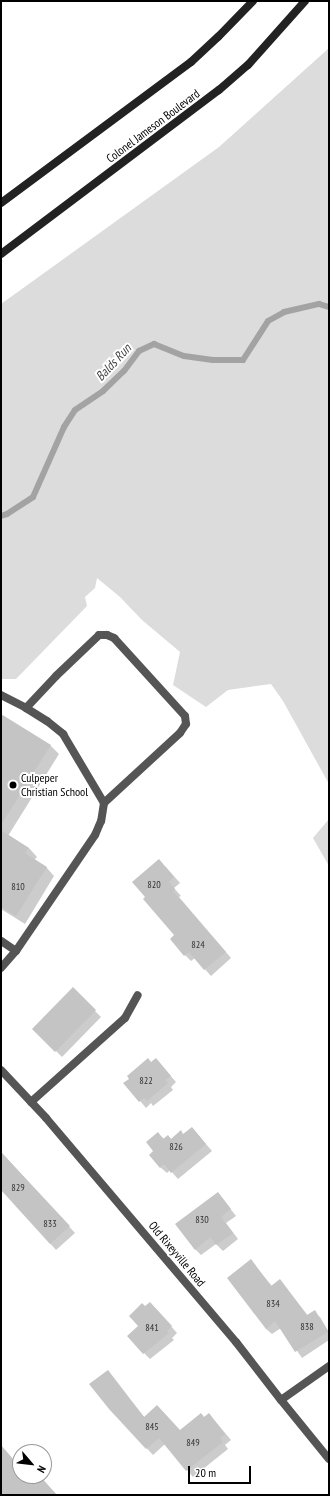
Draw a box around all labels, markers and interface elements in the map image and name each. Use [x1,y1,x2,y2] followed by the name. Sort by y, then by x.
[104,86,202,166] street label: Colonel Jameson Boulevard
[93,341,135,385] water label: Balds Run
[21,771,88,799] place label: Culpeper Christian School
[8,780,18,790] marker: Culpeper Christian School
[147,879,161,891] house number: 820
[11,881,25,893] house number: 810
[191,939,205,951] house number: 824
[139,1075,153,1087] house number: 822
[169,1141,183,1153] house number: 826
[11,1182,25,1194] house number: 829
[195,1214,209,1226] house number: 830
[43,1218,57,1230] house number: 833
[146,1219,208,1289] street label: Old Rixeyville Road
[266,1298,280,1310] house number: 834
[300,1321,314,1333] house number: 838
[145,1322,159,1334] house number: 841
[145,1421,159,1433] house number: 845
[186,1437,200,1449] house number: 849
[12,1444,52,1484] north arrow
[190,1458,253,1484] scale bar
[34,1463,49,1475] text: N
[195,1465,216,1480] text: 20 m

